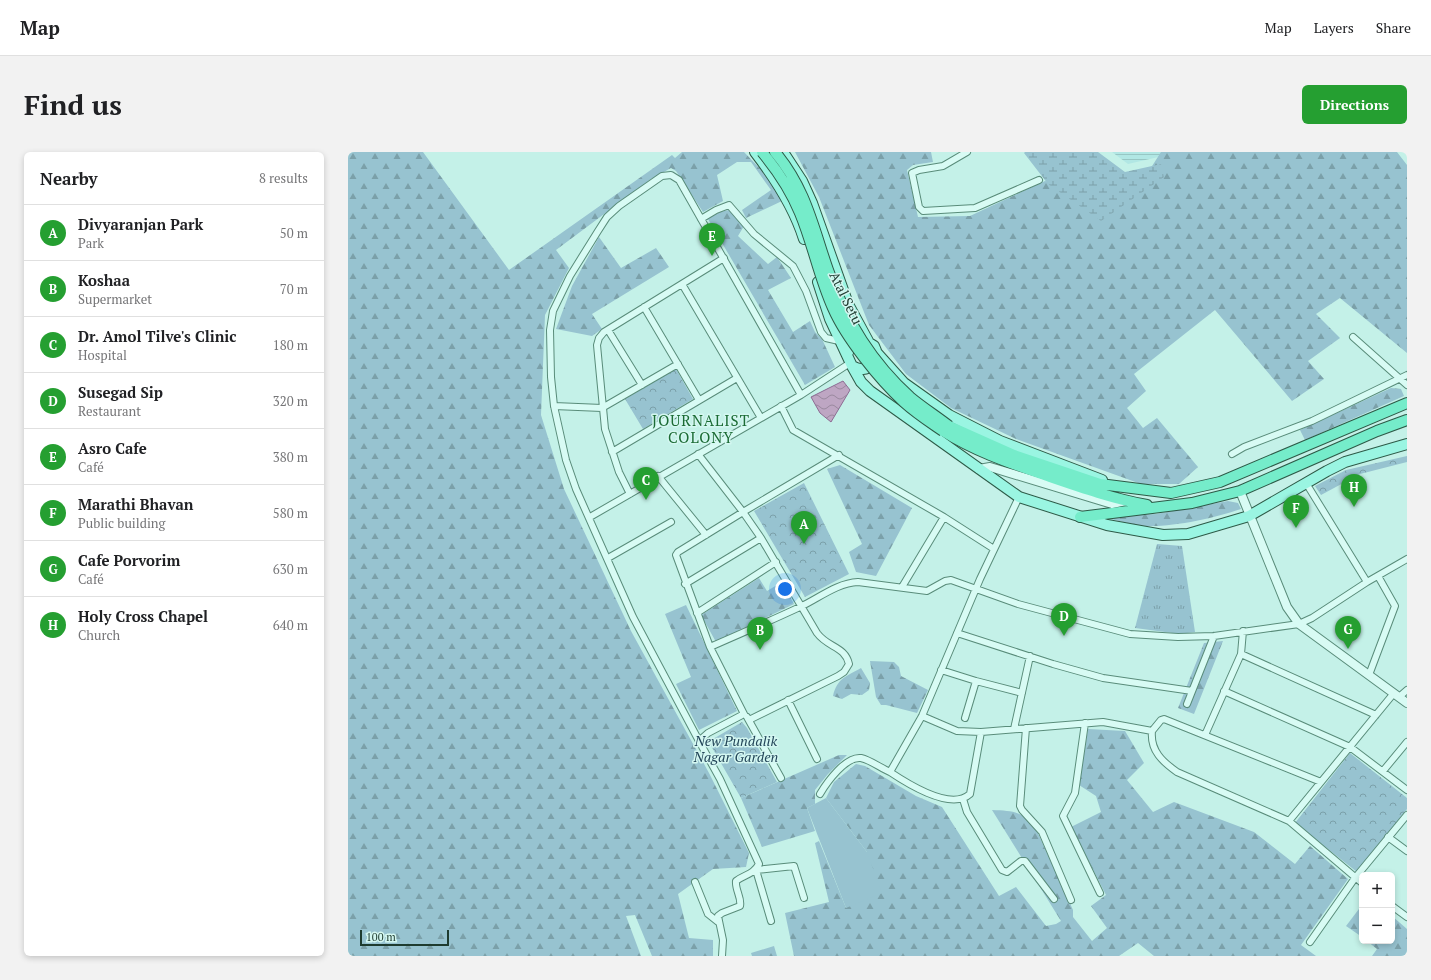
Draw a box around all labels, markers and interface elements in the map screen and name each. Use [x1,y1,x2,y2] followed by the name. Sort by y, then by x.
[20,15,60,40] text: Map
[1265,18,1292,37] text: Map
[1314,18,1354,37] text: Layers
[1376,18,1411,37] text: Share
[1302,85,1407,124] button: Directions
[24,86,122,123] text: Find us
[40,167,98,190] text: Nearby
[259,169,308,187] text: 8 results
[78,214,203,234] text: Divyaranjan Park
[699,223,725,256] pin: E
[48,224,58,242] text: A
[280,224,308,242] text: 50 m
[78,234,104,252] text: Park
[826,268,867,327] street label: Atal Setu
[78,270,130,290] text: Koshaa
[49,280,57,298] text: B
[280,280,308,298] text: 70 m
[78,290,152,308] text: Supermarket
[78,326,237,346] text: Dr. Amol Tilve's Clinic
[49,336,57,354] text: C
[273,336,308,354] text: 180 m
[78,346,127,364] text: Hospital
[78,382,163,402] text: Susegad Sip
[48,392,58,410] text: D
[273,392,308,410] text: 320 m
[78,402,141,420] text: Restaurant
[652,410,750,447] district label: JOURNALIST COLONY
[78,438,147,458] text: Asro Cafe
[49,448,57,466] text: E
[273,448,308,466] text: 380 m
[78,458,104,476] text: Café
[633,467,659,500] pin: C
[1341,474,1367,507] pin: H
[78,494,194,514] text: Marathi Bhavan
[1283,495,1309,528] pin: F
[49,504,57,522] text: F
[273,504,308,522] text: 580 m
[791,511,817,544] pin: A
[78,514,165,532] text: Public building
[78,550,180,570] text: Cafe Porvorim
[48,560,58,578] text: G
[273,560,308,578] text: 630 m
[78,570,104,588] text: Café
[775,579,795,599] your location
[1051,603,1077,636] pin: D
[78,606,208,626] text: Holy Cross Chapel
[48,616,58,634] text: H
[273,616,308,634] text: 640 m
[1335,616,1361,649] pin: G
[747,617,773,650] pin: B
[78,626,120,644] text: Church
[693,731,778,766] park label: New Pundalik Nagar Garden
[1359,872,1395,944] map controls
[1359,872,1395,908] button: +
[1359,908,1395,944] button: −
[360,928,449,947] scale bar
[366,930,396,944] text: 100 m

